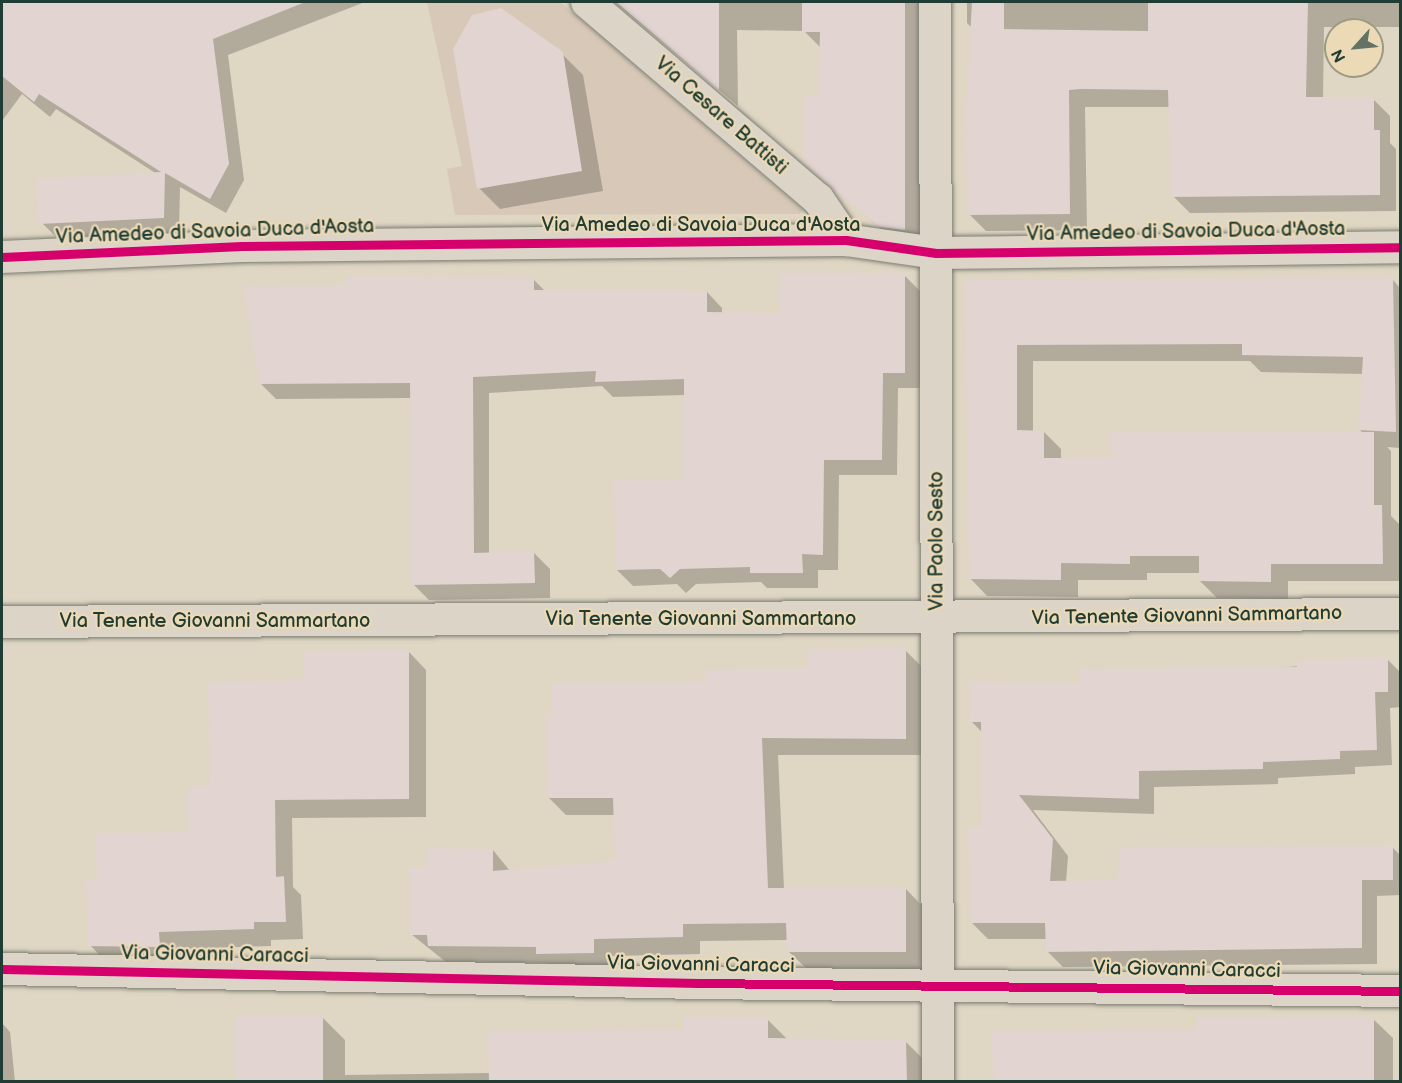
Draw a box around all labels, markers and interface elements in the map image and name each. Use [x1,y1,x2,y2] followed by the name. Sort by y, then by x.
[1324,18,1384,78] north arrow
[1328,46,1350,65] text: N
[650,52,792,180] street label: Via Cesare Battisti
[541,213,861,237] street label: Via Amedeo di Savoia Duca d'Aosta
[55,214,375,250] street label: Via Amedeo di Savoia Duca d'Aosta
[1026,217,1346,247] street label: Via Amedeo di Savoia Duca d'Aosta
[925,471,949,611] street label: Via Paolo Sesto
[1031,601,1343,631] street label: Via Tenente Giovanni Sammartano
[545,607,857,631] street label: Via Tenente Giovanni Sammartano
[59,609,371,633] street label: Via Tenente Giovanni Sammartano
[121,941,309,969] street label: Via Giovanni Caracci
[607,951,795,979] street label: Via Giovanni Caracci
[1093,956,1281,984] street label: Via Giovanni Caracci

